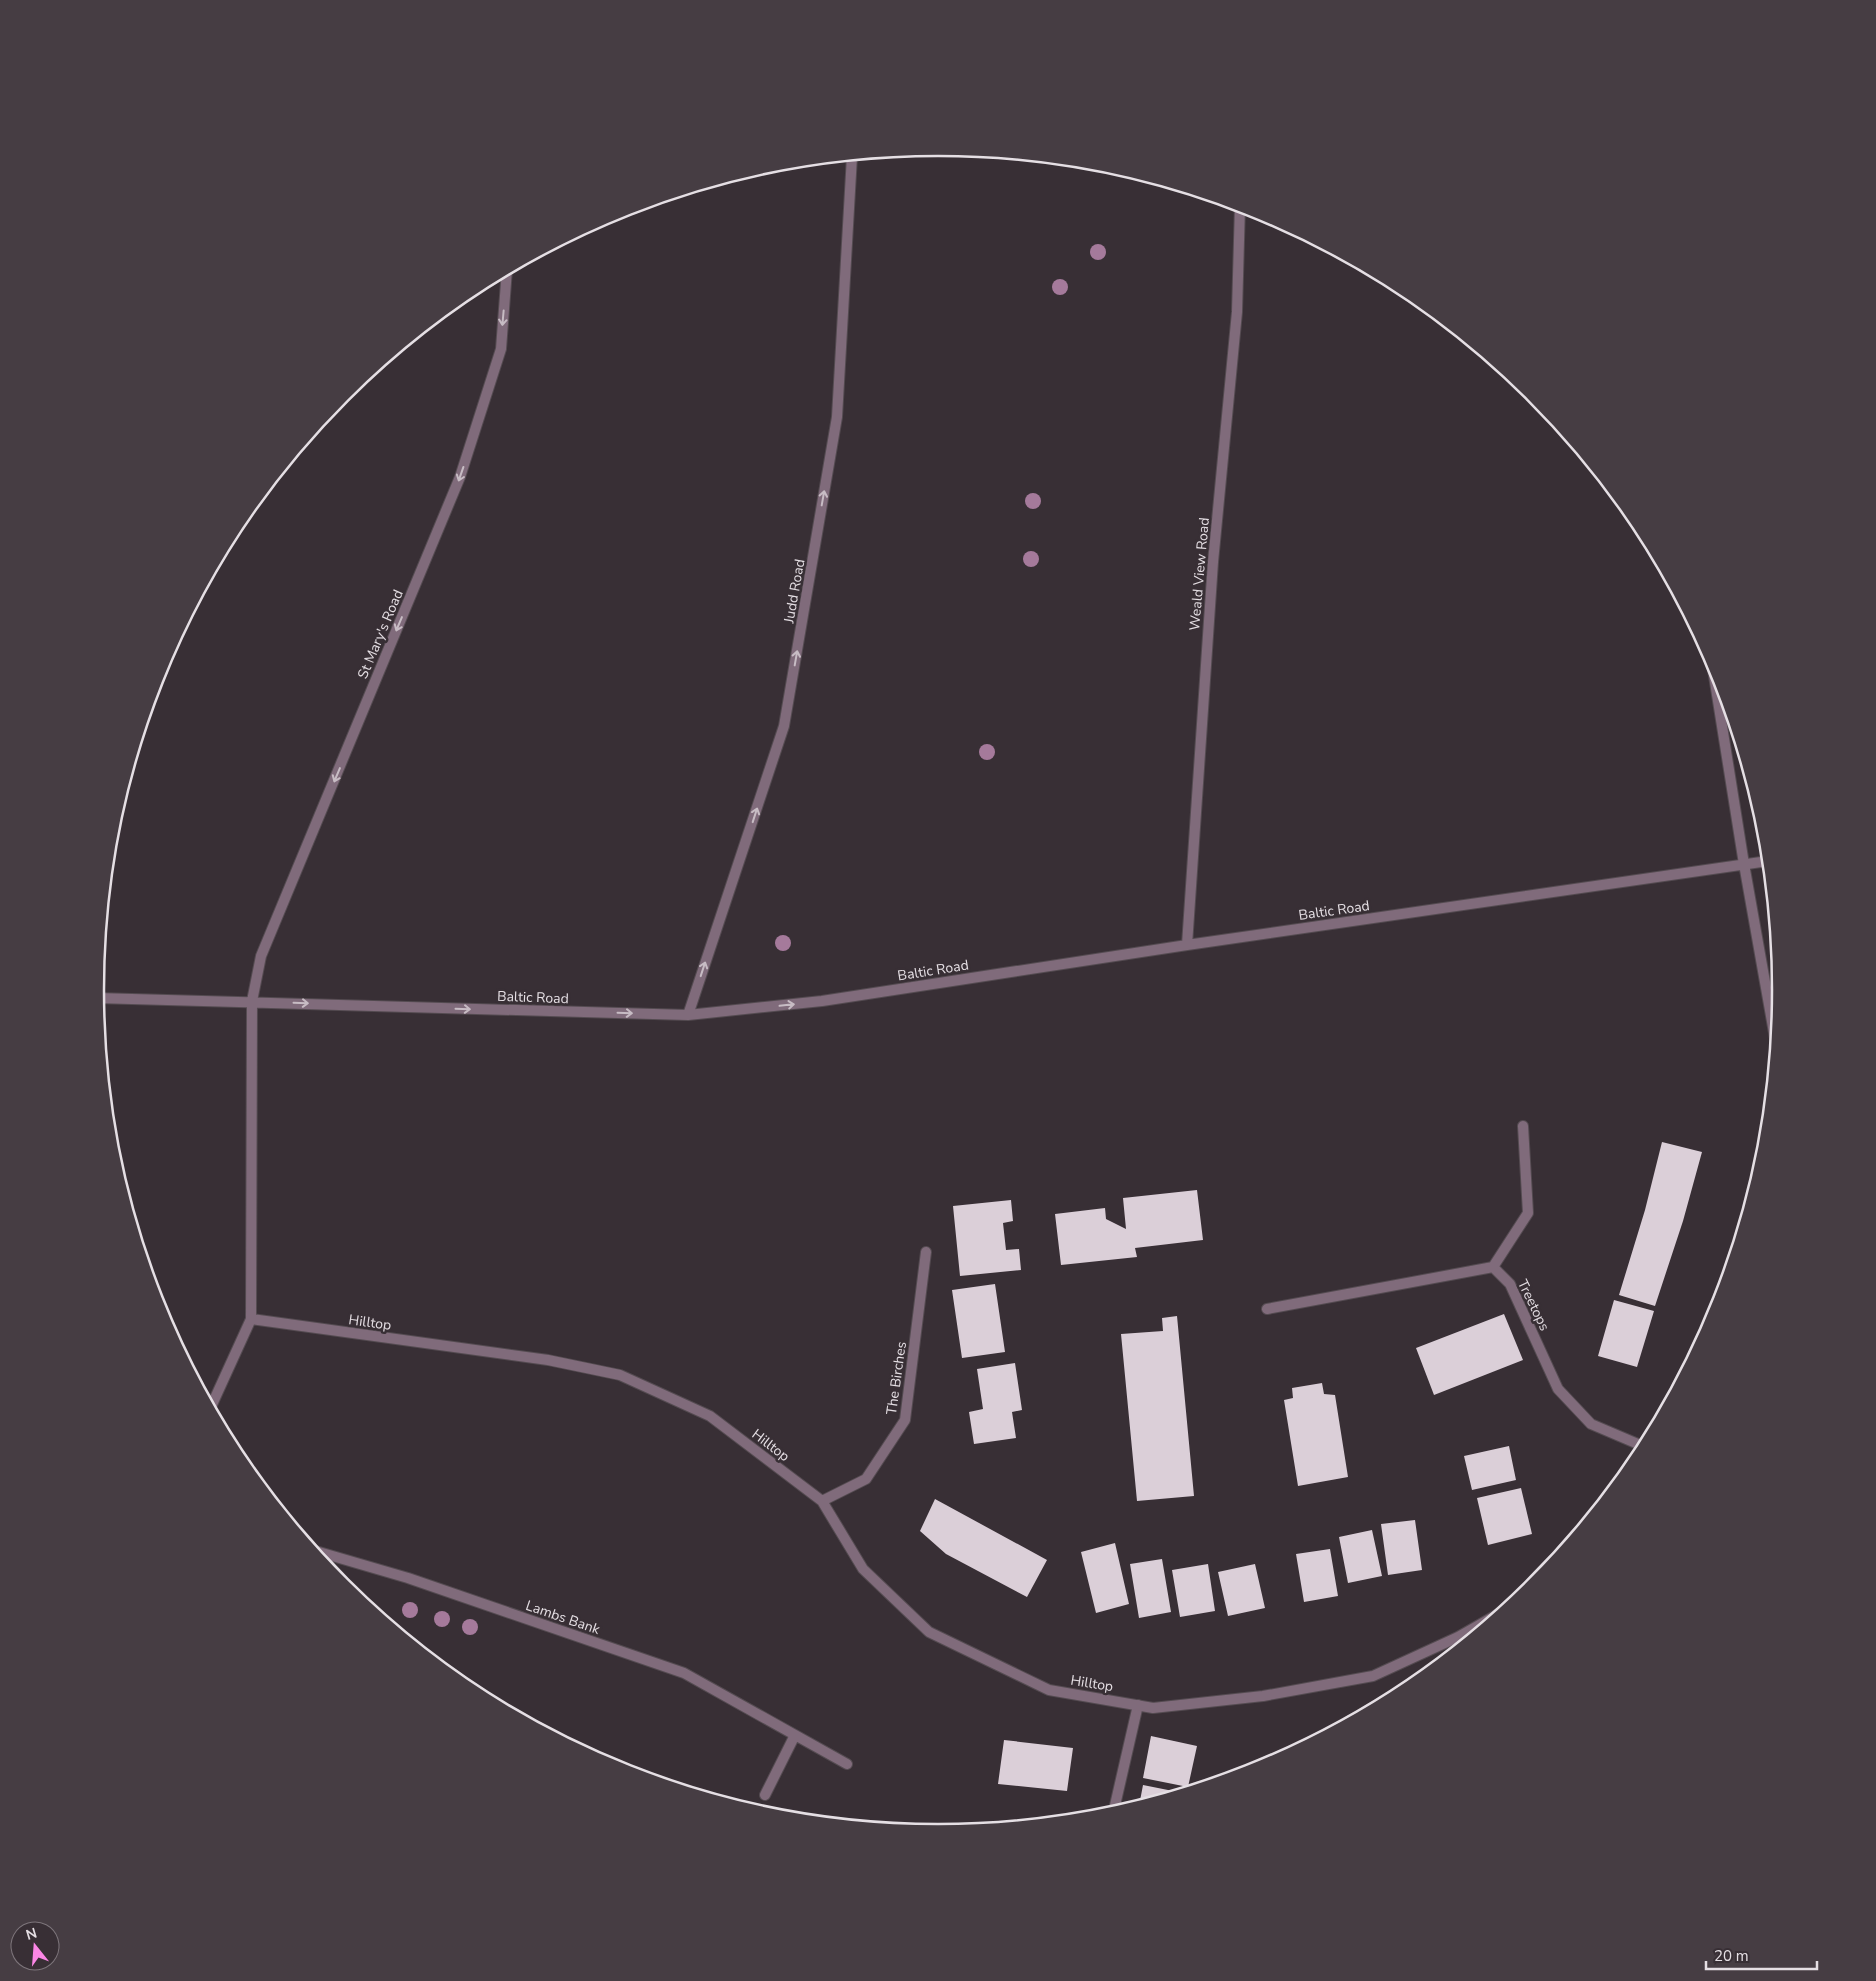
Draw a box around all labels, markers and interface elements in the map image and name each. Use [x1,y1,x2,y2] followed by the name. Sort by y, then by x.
[499,310,508,326] one-way arrow
[456,466,465,481] one-way arrow
[819,490,829,506] one-way arrow
[1185,517,1214,631] street label: Weald View Road
[779,557,809,626] street label: Judd Road
[353,587,408,682] street label: St Mary's Road
[394,617,403,632] one-way arrow
[791,650,801,666] one-way arrow
[332,766,341,782] one-way arrow
[751,807,760,823] one-way arrow
[1297,896,1371,925] street label: Baltic Road
[896,956,970,985] street label: Baltic Road
[699,961,709,977] one-way arrow
[497,987,569,1008] street label: Baltic Road
[292,998,308,1008] one-way arrow
[779,1000,795,1010] one-way arrow
[455,1004,471,1013] one-way arrow
[617,1009,633,1018] one-way arrow
[1513,1276,1554,1334] street label: Treetops
[347,1310,392,1335] street label: Hilltop
[882,1340,911,1416] street label: The Birches
[748,1425,794,1466] street label: Hilltop
[523,1596,603,1639] street label: Lambs Bank
[1069,1671,1115,1696] street label: Hilltop
[10,1921,60,1971] north arrow
[24,1923,39,1945] text: N
[1706,1938,1817,1970] scale bar
[1714,1946,1749,1966] text: 20 m

